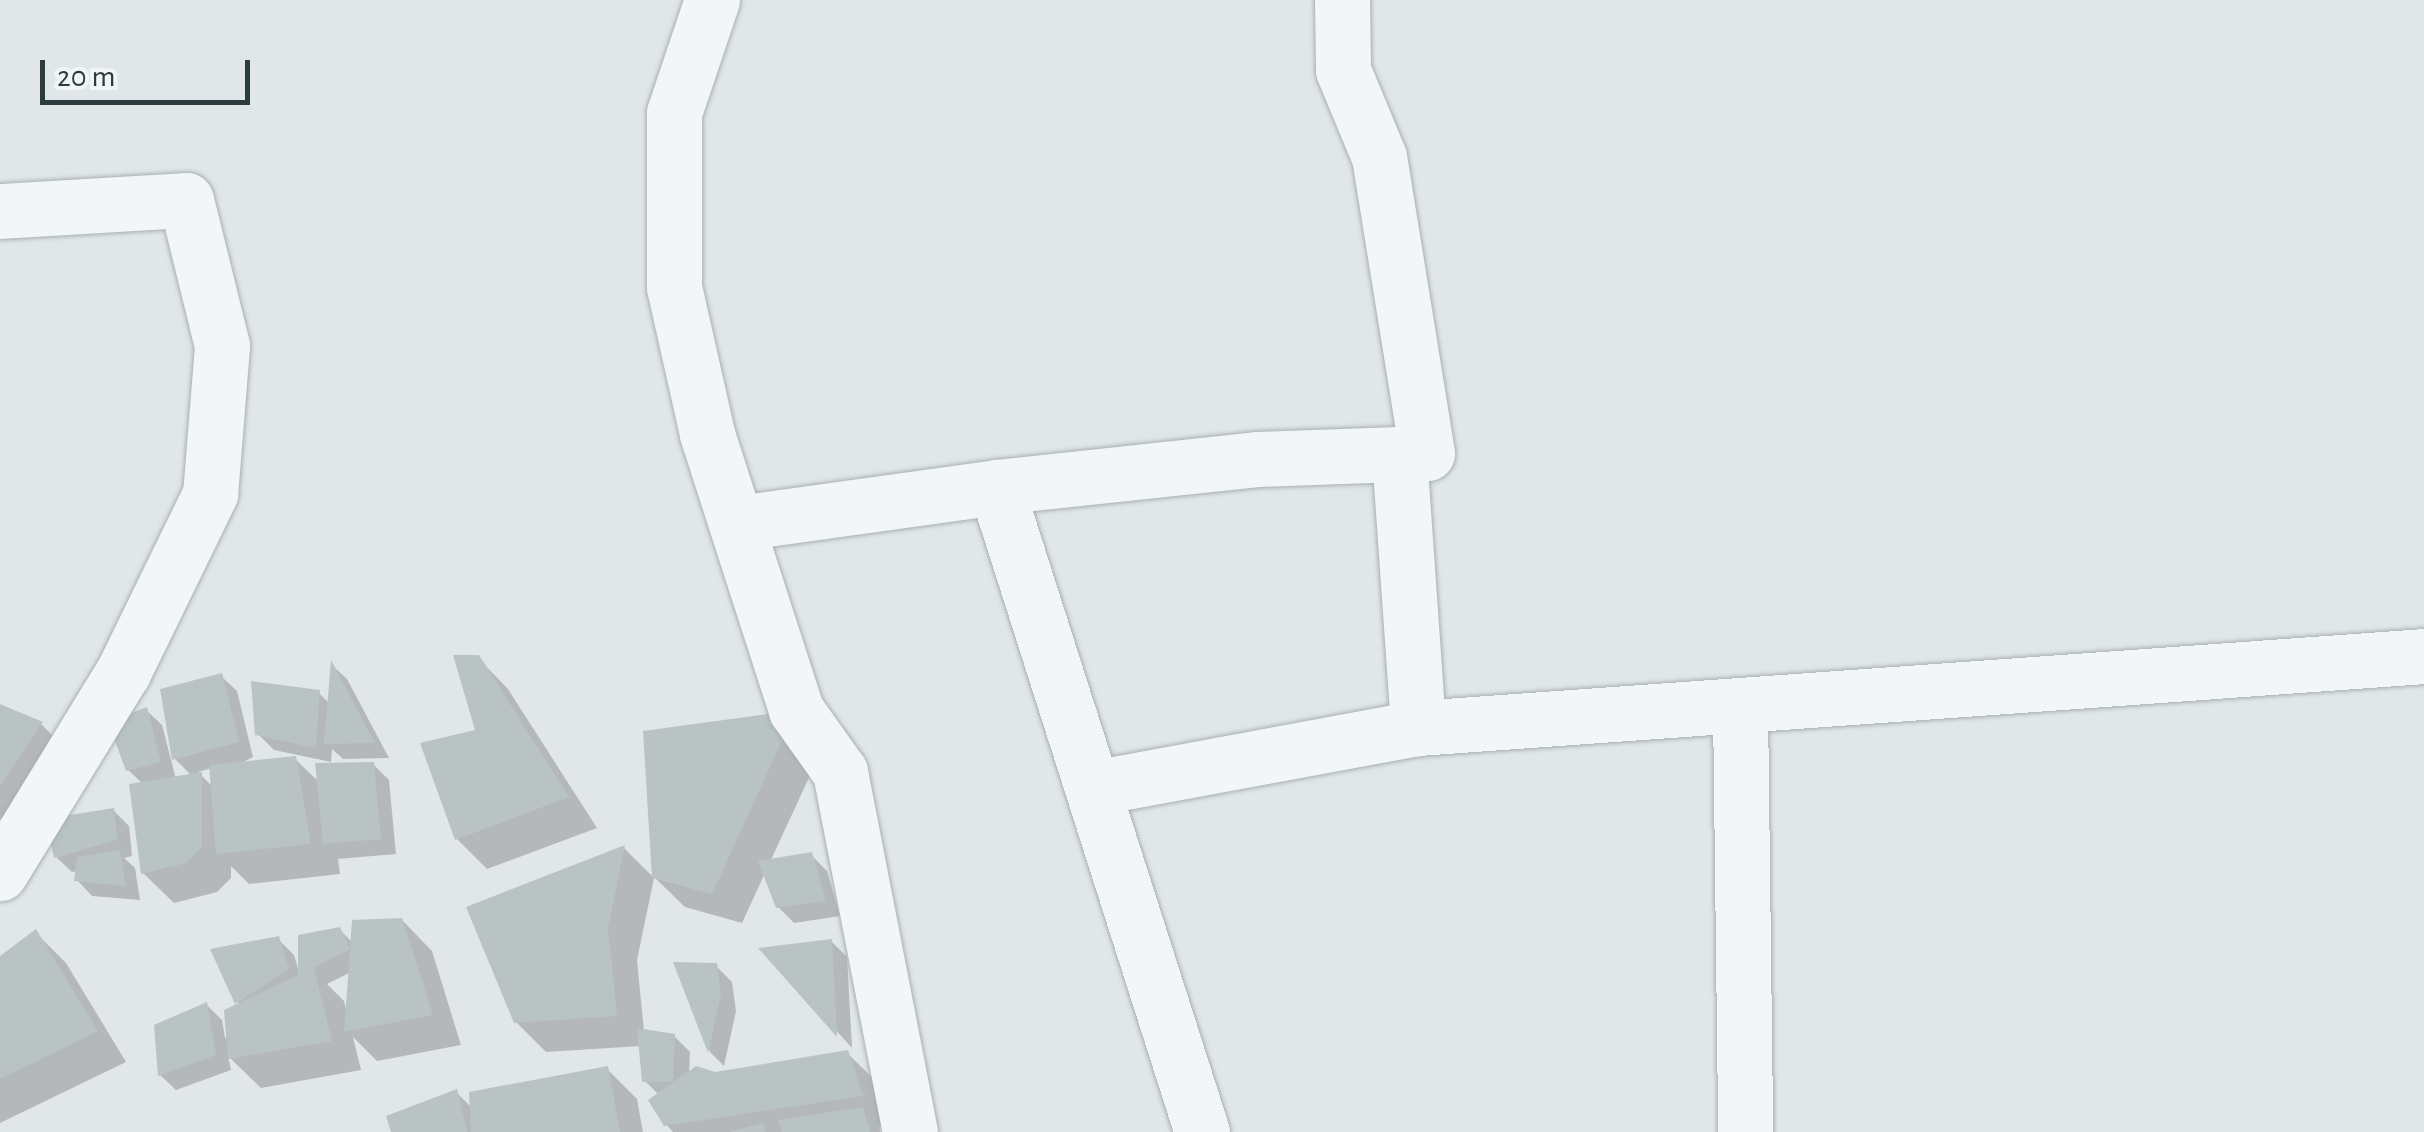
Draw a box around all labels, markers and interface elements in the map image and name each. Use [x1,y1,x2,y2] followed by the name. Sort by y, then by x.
[45,40,255,102] scale bar
[57,62,115,92] text: 20 m

